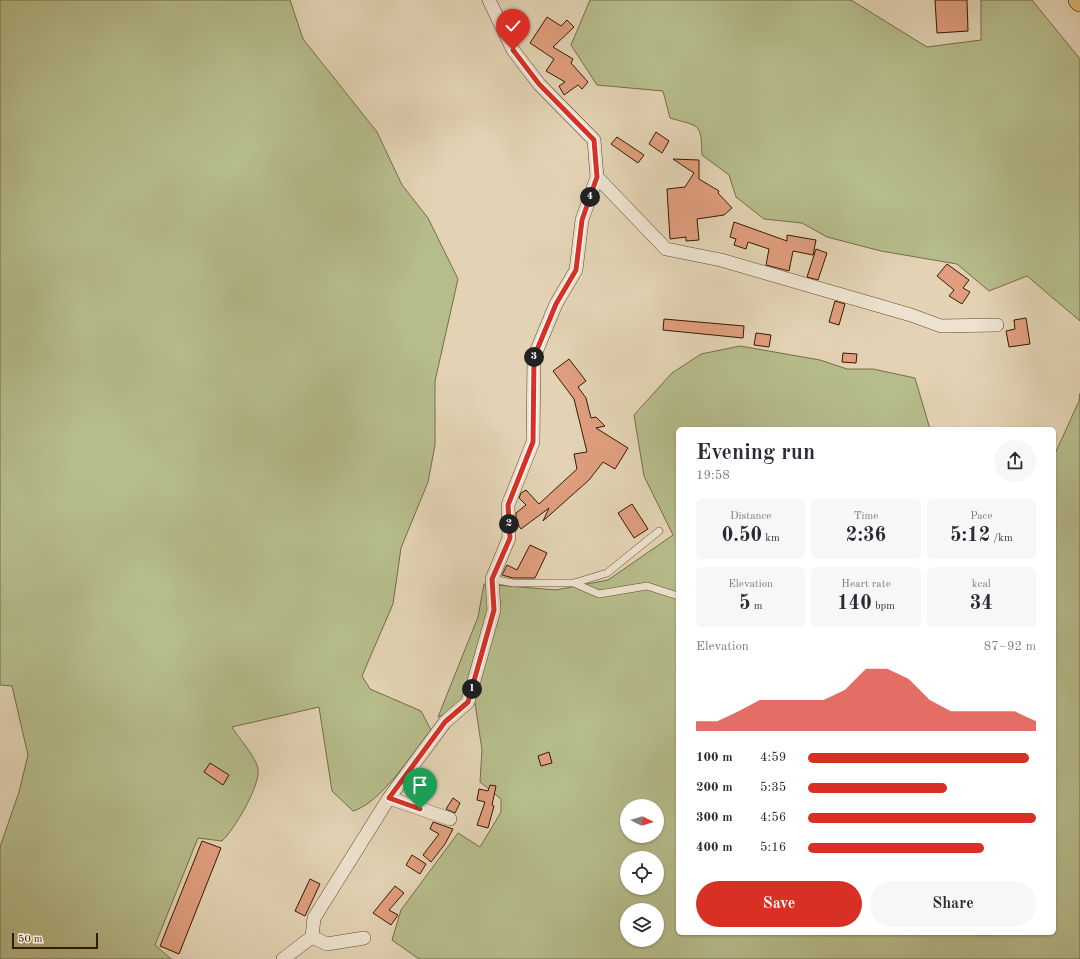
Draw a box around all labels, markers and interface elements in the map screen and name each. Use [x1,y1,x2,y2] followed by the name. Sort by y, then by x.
[496,9,530,50] pin
[502,15,524,37] icon: check
[580,187,600,207] pin: 4
[587,191,593,202] text: 4
[524,347,544,367] pin: 3
[531,351,537,362] text: 3
[994,440,1036,482] button: share
[696,442,815,464] text: Evening run
[696,469,730,482] text: 19:58
[730,511,771,522] text: Distance
[854,511,878,522] text: Time
[970,511,992,522] text: Pace
[499,514,519,534] pin: 2
[506,518,512,529] text: 2
[722,526,762,546] text: 0.50
[846,526,886,546] text: 2:36
[950,526,990,546] text: 5:12
[762,533,780,544] text: km
[990,533,1013,544] text: /km
[728,579,773,590] text: Elevation
[841,579,891,590] text: Heart rate
[972,579,991,590] text: kcal
[739,594,751,614] text: 5
[837,594,872,614] text: 140
[970,594,993,614] text: 34
[751,601,762,612] text: m
[872,601,895,612] text: bpm
[696,640,749,653] text: Elevation
[984,640,1036,653] text: 87–92 m
[462,679,482,699] pin: 1
[469,683,475,694] text: 1
[696,751,733,764] text: 100 m
[760,751,786,764] text: 4:59
[403,768,437,809] pin
[409,774,431,796] icon: arrive
[696,781,733,794] text: 200 m
[760,781,786,794] text: 5:35
[620,799,664,843] north arrow
[620,799,664,947] map controls
[696,811,733,824] text: 300 m
[760,811,786,824] text: 4:56
[696,841,733,854] text: 400 m
[760,841,786,854] text: 5:16
[620,851,664,895] button: locate
[696,881,862,927] button: Save
[870,881,1036,927] button: Share
[620,903,664,947] button: layers
[12,931,98,950] scale bar
[18,934,43,945] text: 50 m

